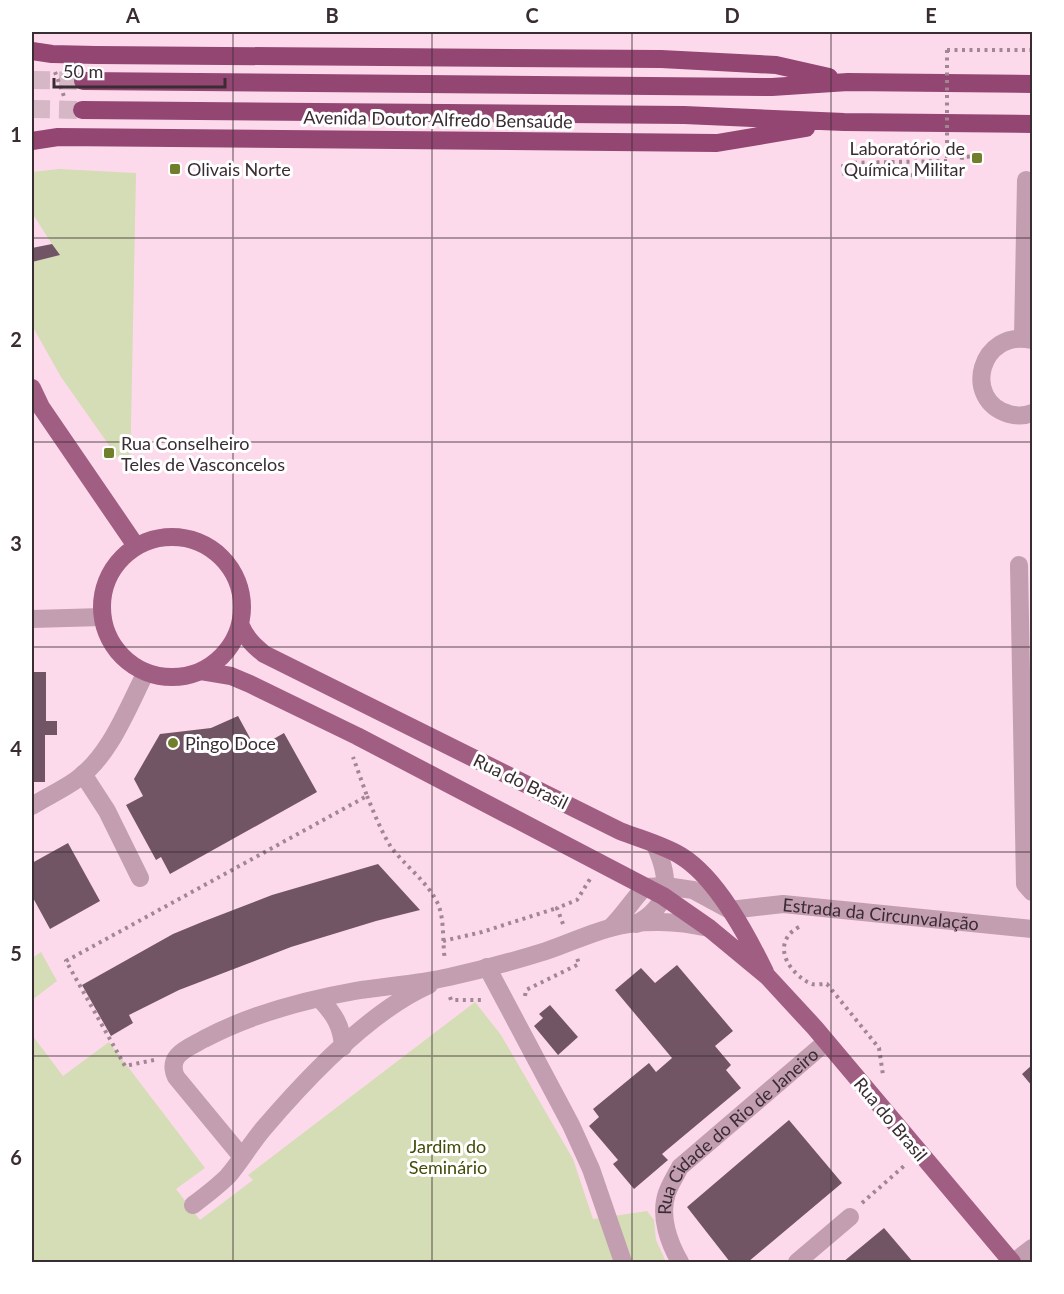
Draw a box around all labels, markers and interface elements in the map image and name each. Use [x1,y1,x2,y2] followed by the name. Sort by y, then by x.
[125,3,140,27] text: A
[325,3,339,27] text: B
[525,3,539,27] text: C
[724,3,740,27] text: D
[925,3,937,27] text: E
[54,51,225,89] scale bar
[63,60,103,82] text: 50 m
[303,106,573,132] street label: Avenida Doutor Alfredo Bensaúde
[10,122,22,146] text: 1
[844,137,965,180] place label: Laboratório de Química Militar
[970,151,984,165] marker: Laboratório de Química Militar
[187,158,291,180] place label: Olivais Norte
[168,162,182,176] marker: Olivais Norte
[10,327,22,351] text: 2
[121,432,285,475] place label: Rua Conselheiro Teles de Vasconcelos
[102,446,116,460] marker: Rua Conselheiro Teles de Vasconcelos
[10,531,22,555] text: 3
[185,732,276,754] place label: Pingo Doce
[10,736,22,760] text: 4
[166,736,180,750] marker: Pingo Doce
[470,749,572,813] street label: Rua do Brasil
[782,893,980,935] street label: Estrada da Circunvalação
[10,941,22,965] text: 5
[653,1043,823,1215] street label: Rua Cidade do Rio de Janeiro
[850,1073,932,1165] street label: Rua do Brasil
[409,1135,487,1178] park label: Jardim do Seminário
[10,1145,22,1169] text: 6

